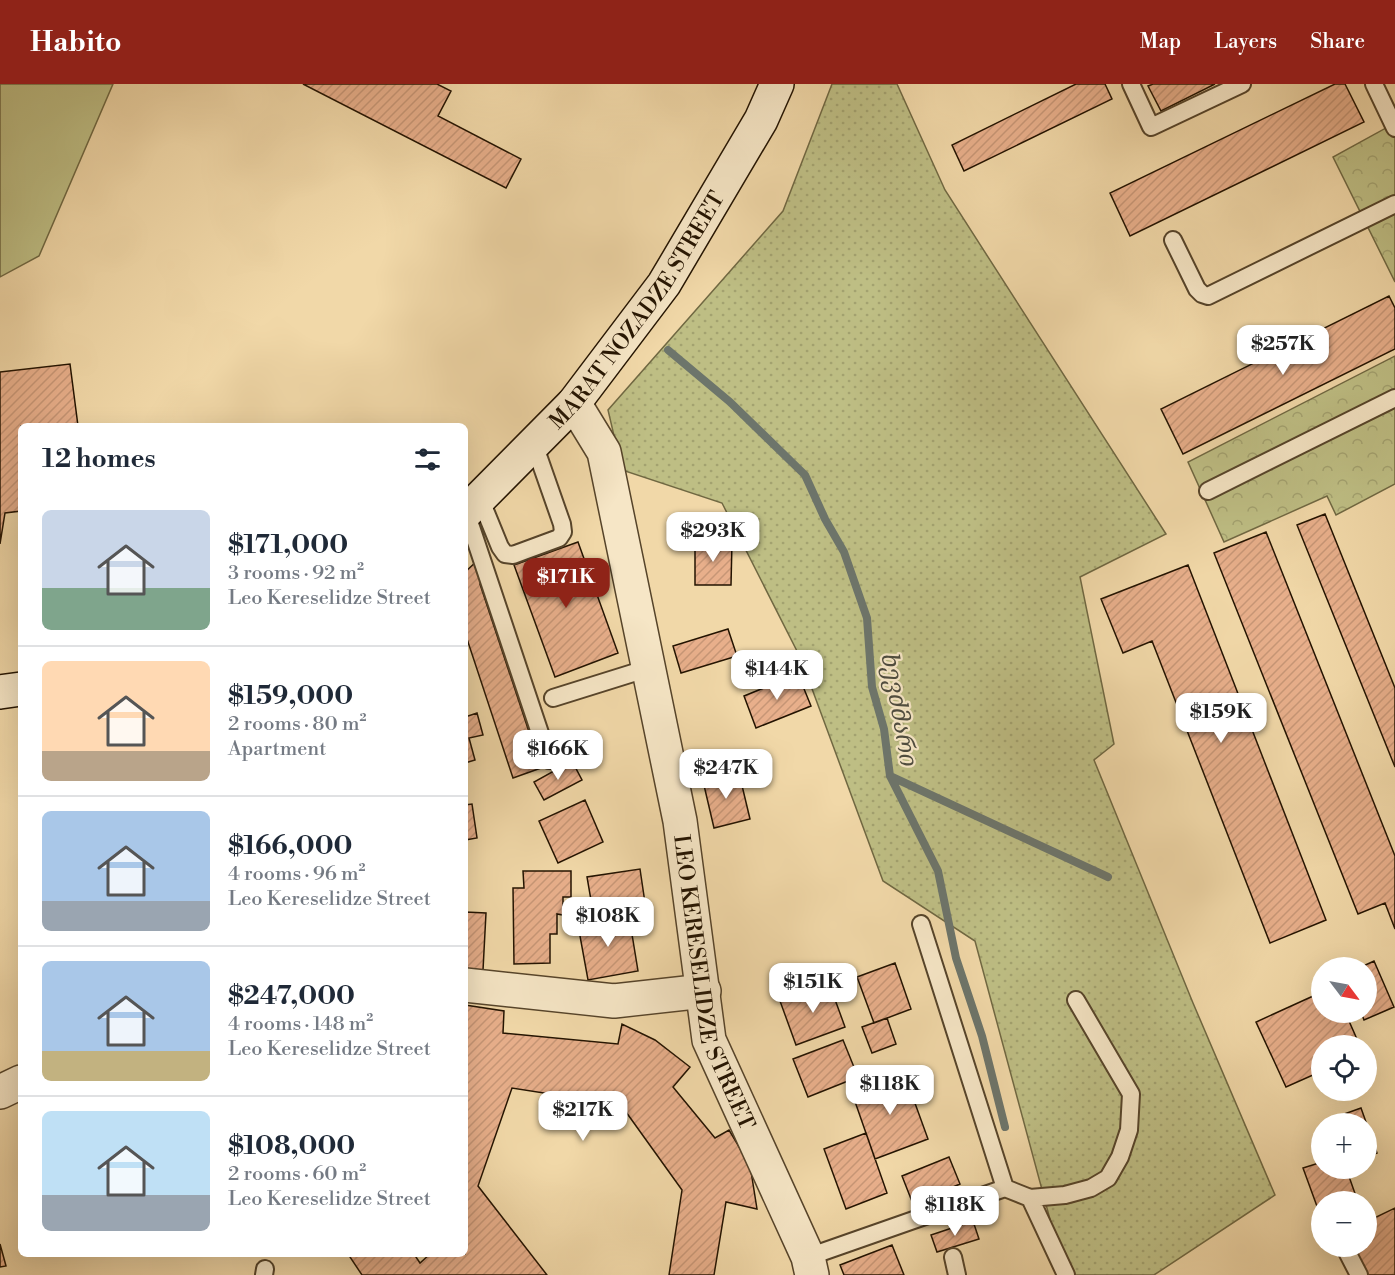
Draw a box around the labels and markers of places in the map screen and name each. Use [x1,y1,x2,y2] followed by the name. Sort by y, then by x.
[1241,325,1325,376] pin: $257K
[671,512,755,563] pin: $293K
[524,558,608,609] pin: $171K
[735,650,819,701] pin: $144K
[1179,693,1263,744] pin: $159K
[516,730,600,781] pin: $166K
[684,749,768,800] pin: $247K
[566,897,650,948] pin: $108K
[771,963,855,1014] pin: $151K
[848,1065,932,1116] pin: $118K
[541,1091,625,1142] pin: $217K
[913,1186,997,1237] pin: $118K

